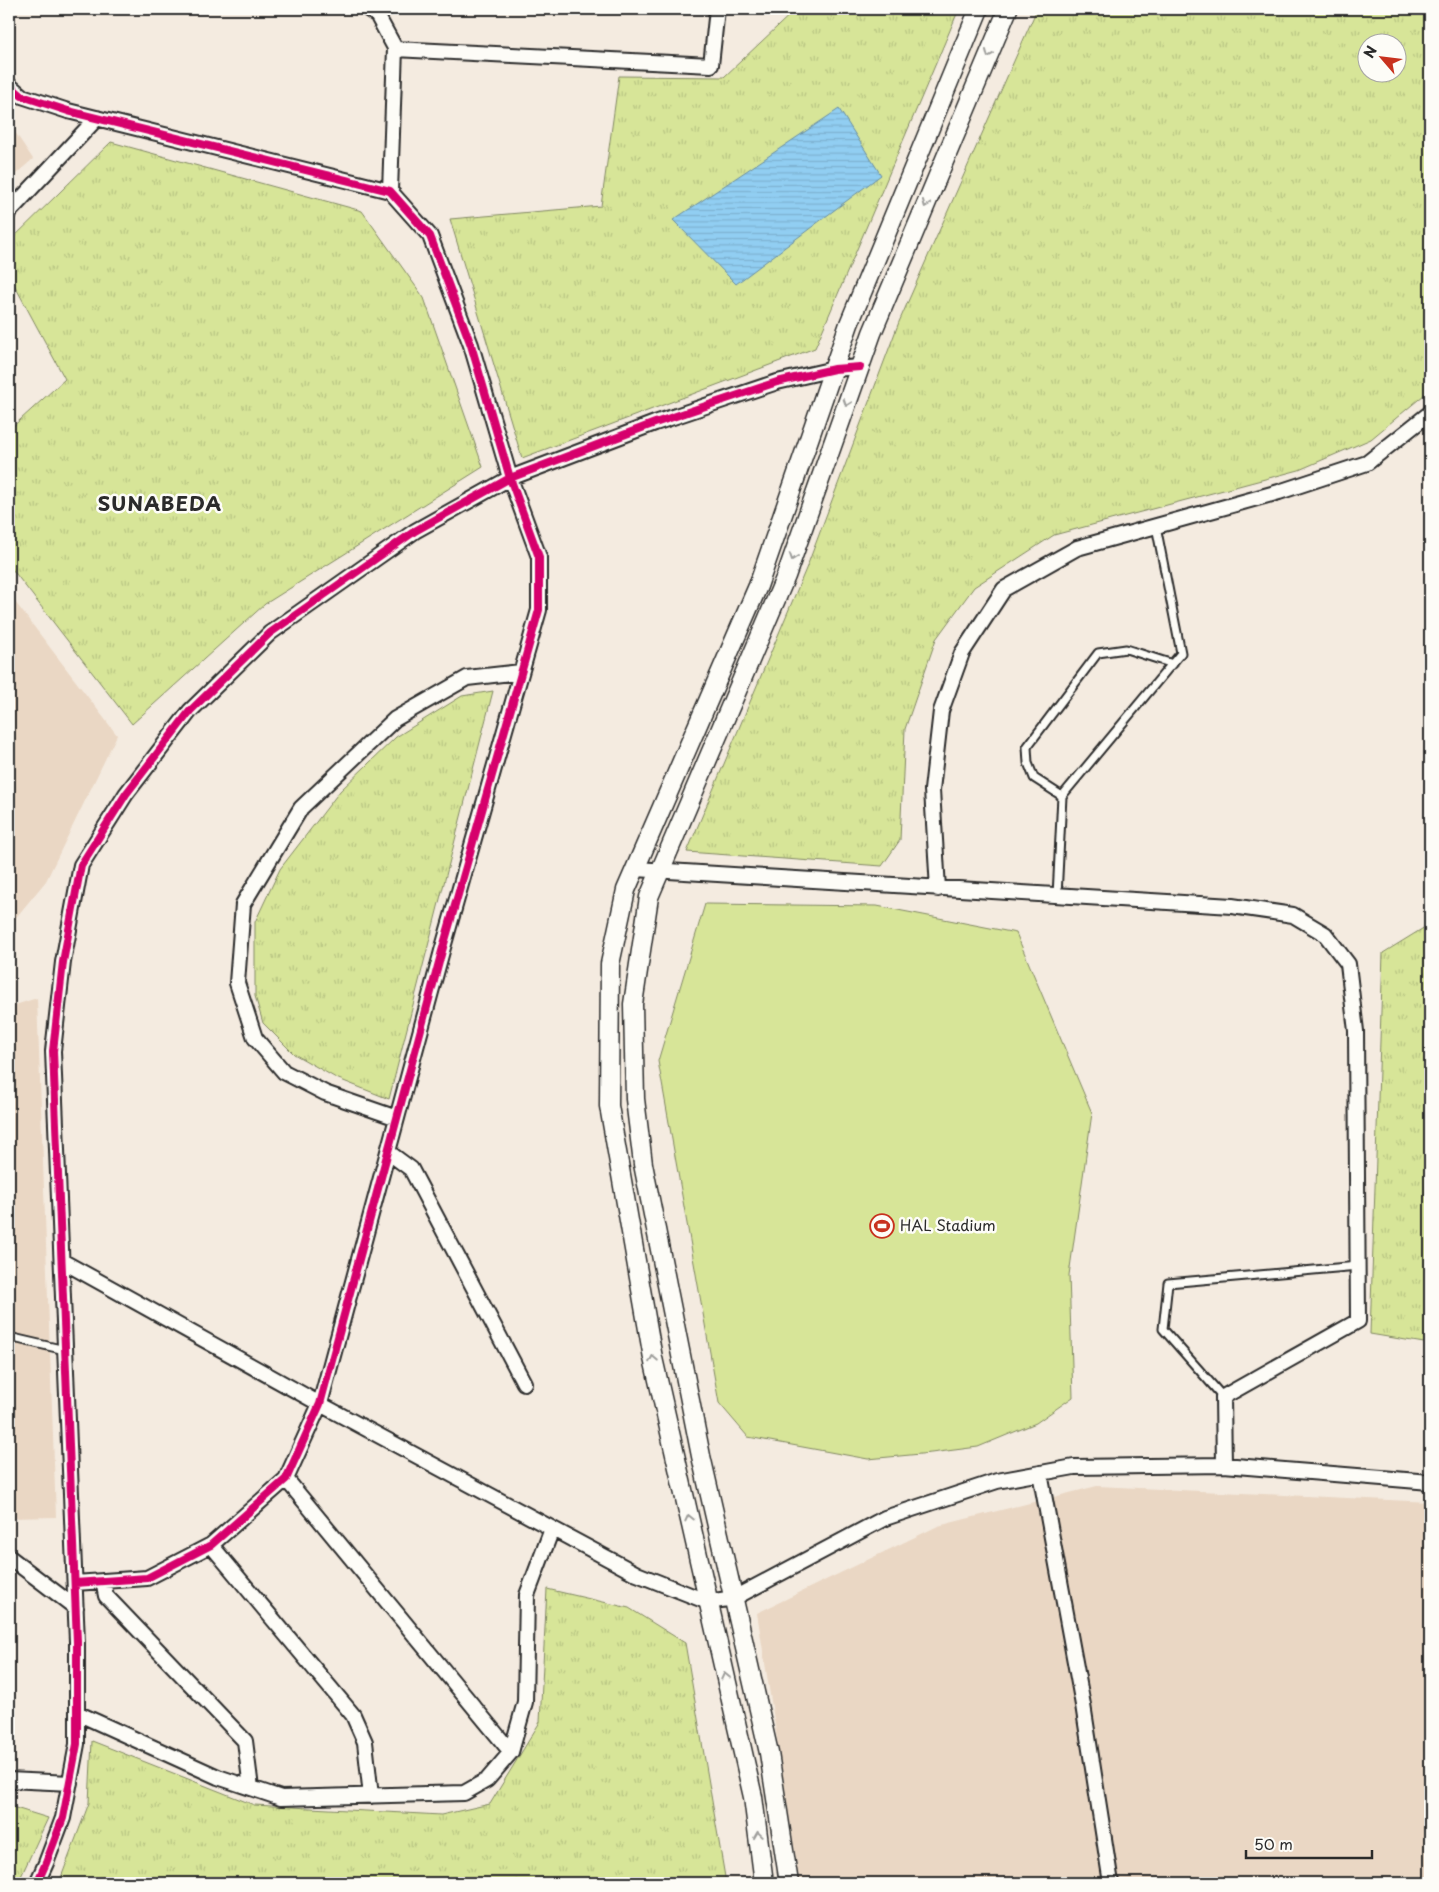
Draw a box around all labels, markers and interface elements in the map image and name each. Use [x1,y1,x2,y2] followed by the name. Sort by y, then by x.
[1356,32,1406,82] north arrow
[1358,42,1382,61] text: N
[985,49,995,58] one-way arrow
[922,199,933,208] one-way arrow
[843,399,853,407] one-way arrow
[98,488,222,518] district label: SUNABEDA
[789,552,799,561] one-way arrow
[869,1213,895,1239] sports icon: HAL Stadium
[900,1213,996,1236] place label: HAL Stadium
[648,1355,659,1363] one-way arrow
[684,1513,695,1522] one-way arrow
[720,1671,731,1680] one-way arrow
[1246,1827,1373,1859] scale bar
[753,1831,764,1839] one-way arrow
[1254,1832,1293,1855] text: 50 m

